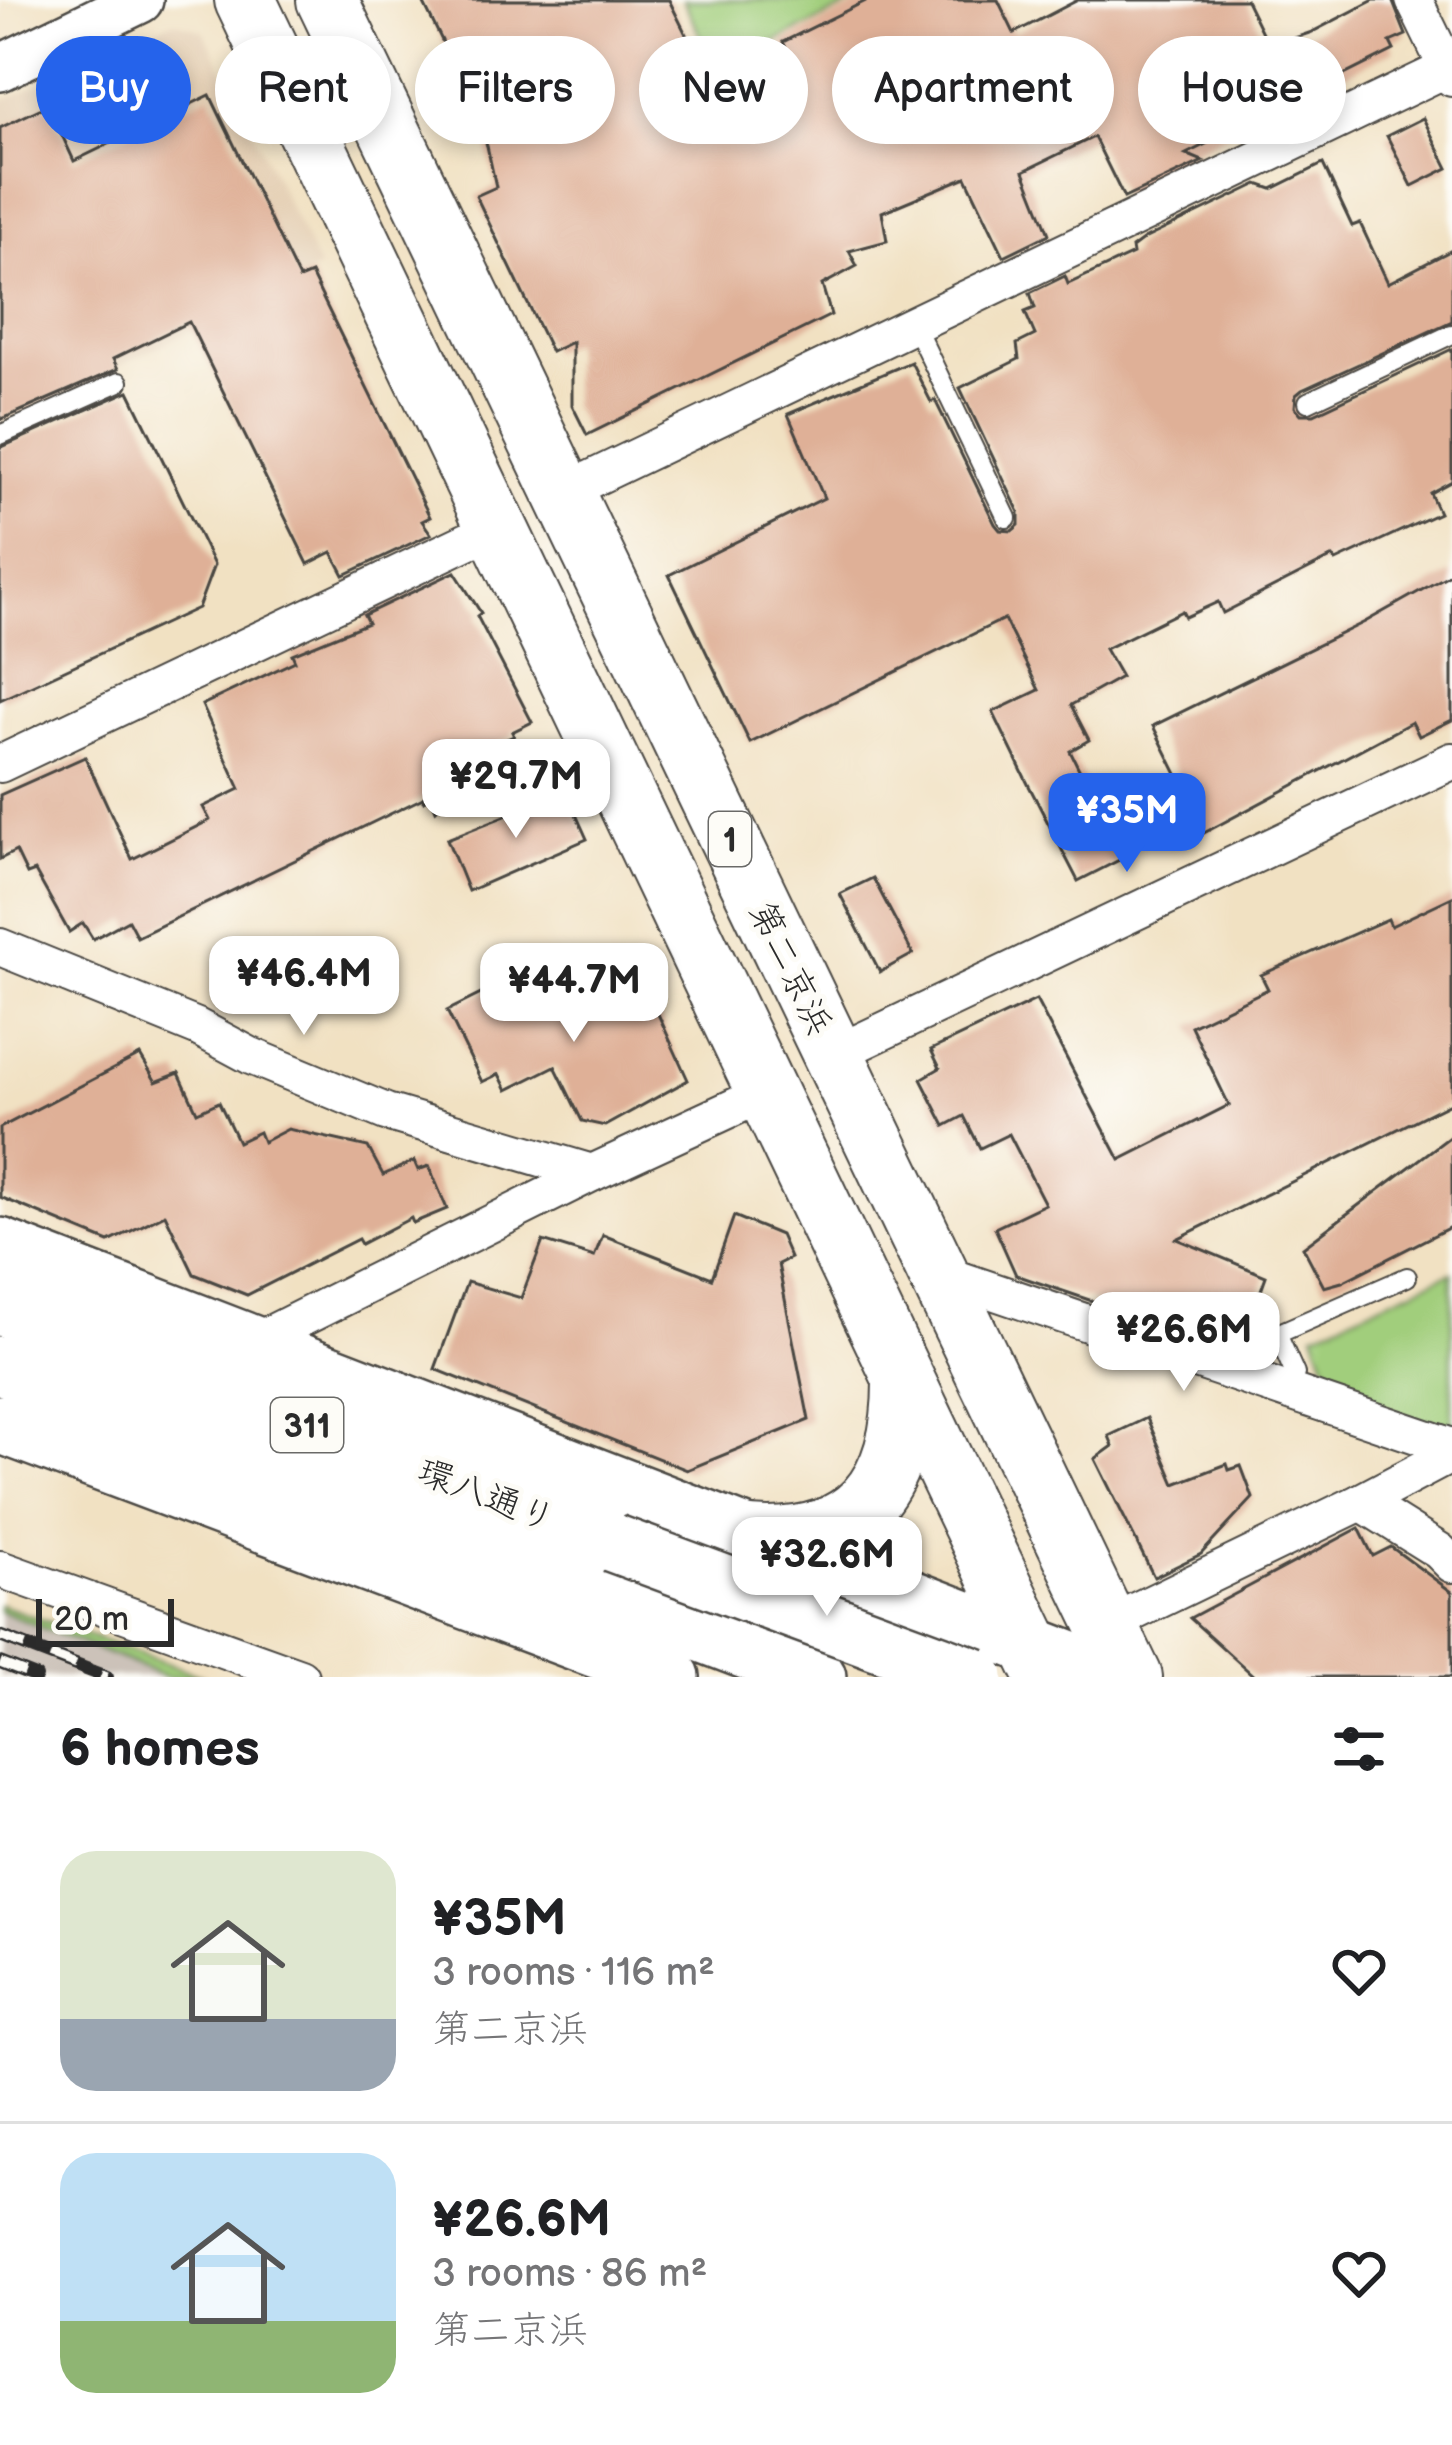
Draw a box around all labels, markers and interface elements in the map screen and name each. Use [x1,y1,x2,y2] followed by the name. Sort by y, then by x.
[36,36,191,144] chip: Buy
[215,36,391,144] chip: Rent
[415,36,615,144] chip: Filters
[639,36,808,144] chip: New
[832,36,1114,144] chip: Apartment
[1138,36,1346,144] chip: House
[418,739,614,841] pin: ¥29.7M
[449,754,583,801] text: ¥29.7M
[1056,773,1198,875] pin: ¥35M
[1076,788,1178,835] text: ¥35M
[709,812,751,866] road number: 1
[739,895,841,1043] street label: 第二京浜
[206,936,402,1038] pin: ¥46.4M
[476,943,672,1045] pin: ¥44.7M
[236,951,372,998] text: ¥46.4M
[507,958,641,1005] text: ¥44.7M
[1086,1292,1282,1394] pin: ¥26.6M
[1116,1307,1252,1354] text: ¥26.6M
[271,1398,343,1452] road number: 311
[411,1450,561,1542] street label: 環八通り
[729,1517,925,1619] pin: ¥32.6M
[759,1532,895,1579] text: ¥32.6M
[36,1593,174,1646] scale bar
[54,1600,129,1640] text: 20 m
[1326,1716,1392,1782] icon: filters
[60,1719,260,1780] text: 6 homes
[432,1889,567,1950] text: ¥35M
[156,1899,300,2043] icon: home
[1326,1938,1392,2004] icon: heart
[432,1950,715,1997] text: 3 rooms · 116 m²
[432,2007,588,2054] text: 第二京浜
[432,2190,611,2251] text: ¥26.6M
[156,2201,300,2345] icon: home
[1326,2240,1392,2306] icon: heart
[432,2251,707,2298] text: 3 rooms · 86 m²
[432,2308,588,2355] text: 第二京浜

